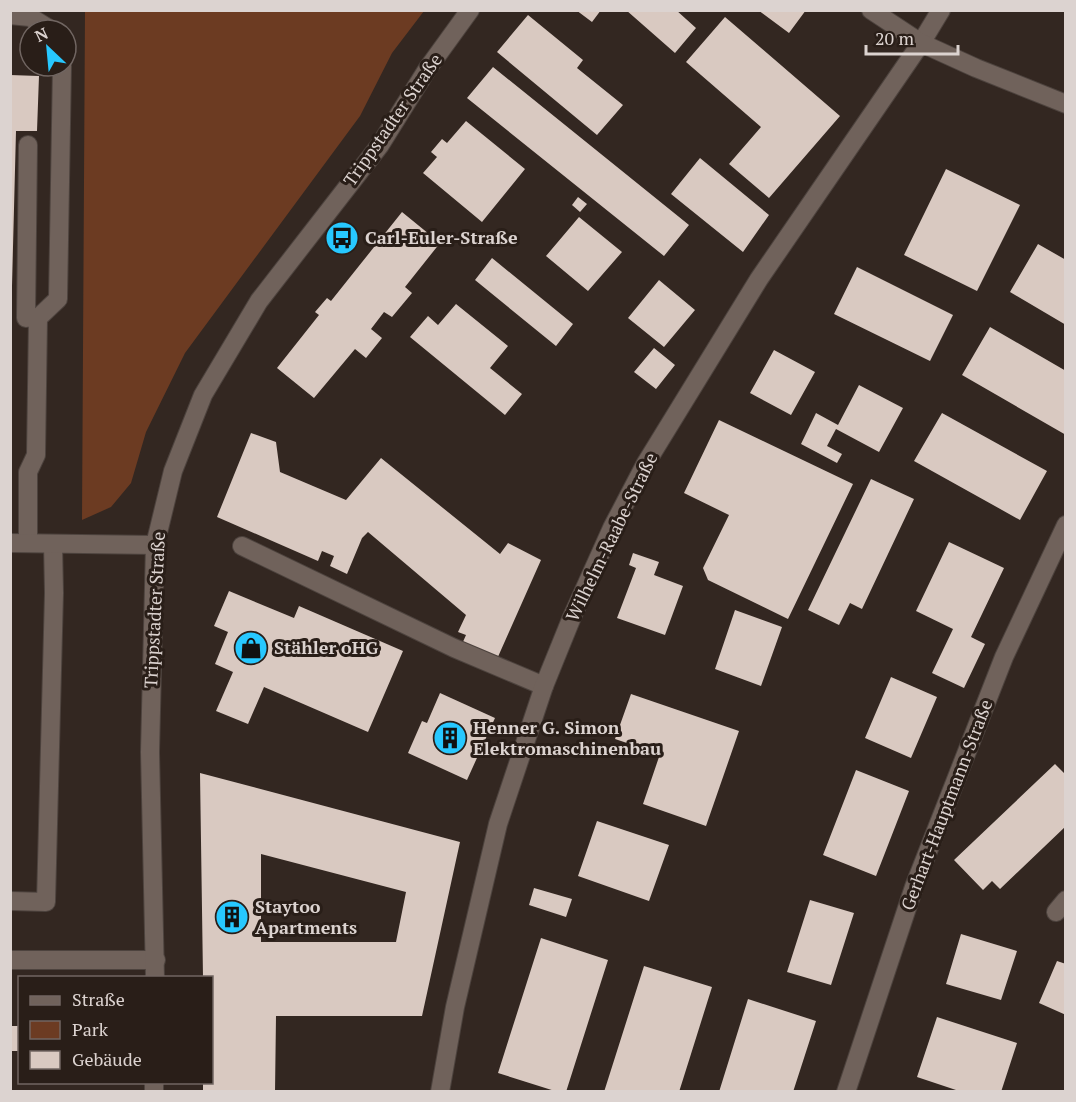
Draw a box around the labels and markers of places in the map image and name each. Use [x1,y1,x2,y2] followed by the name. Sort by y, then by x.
[324,220,360,256] bus stop icon: Carl-Euler-Straße
[365,225,518,249] place label: Carl-Euler-Straße
[233,630,269,666] shop icon: Stähler oHG
[274,635,379,659] place label: Stähler oHG
[473,715,661,760] place label: Henner G. Simon Elektromaschinenbau
[432,720,468,756] building icon: Henner G. Simon Elektromaschinenbau
[255,894,357,939] place label: Staytoo Apartments
[214,899,250,935] building icon: Staytoo Apartments

